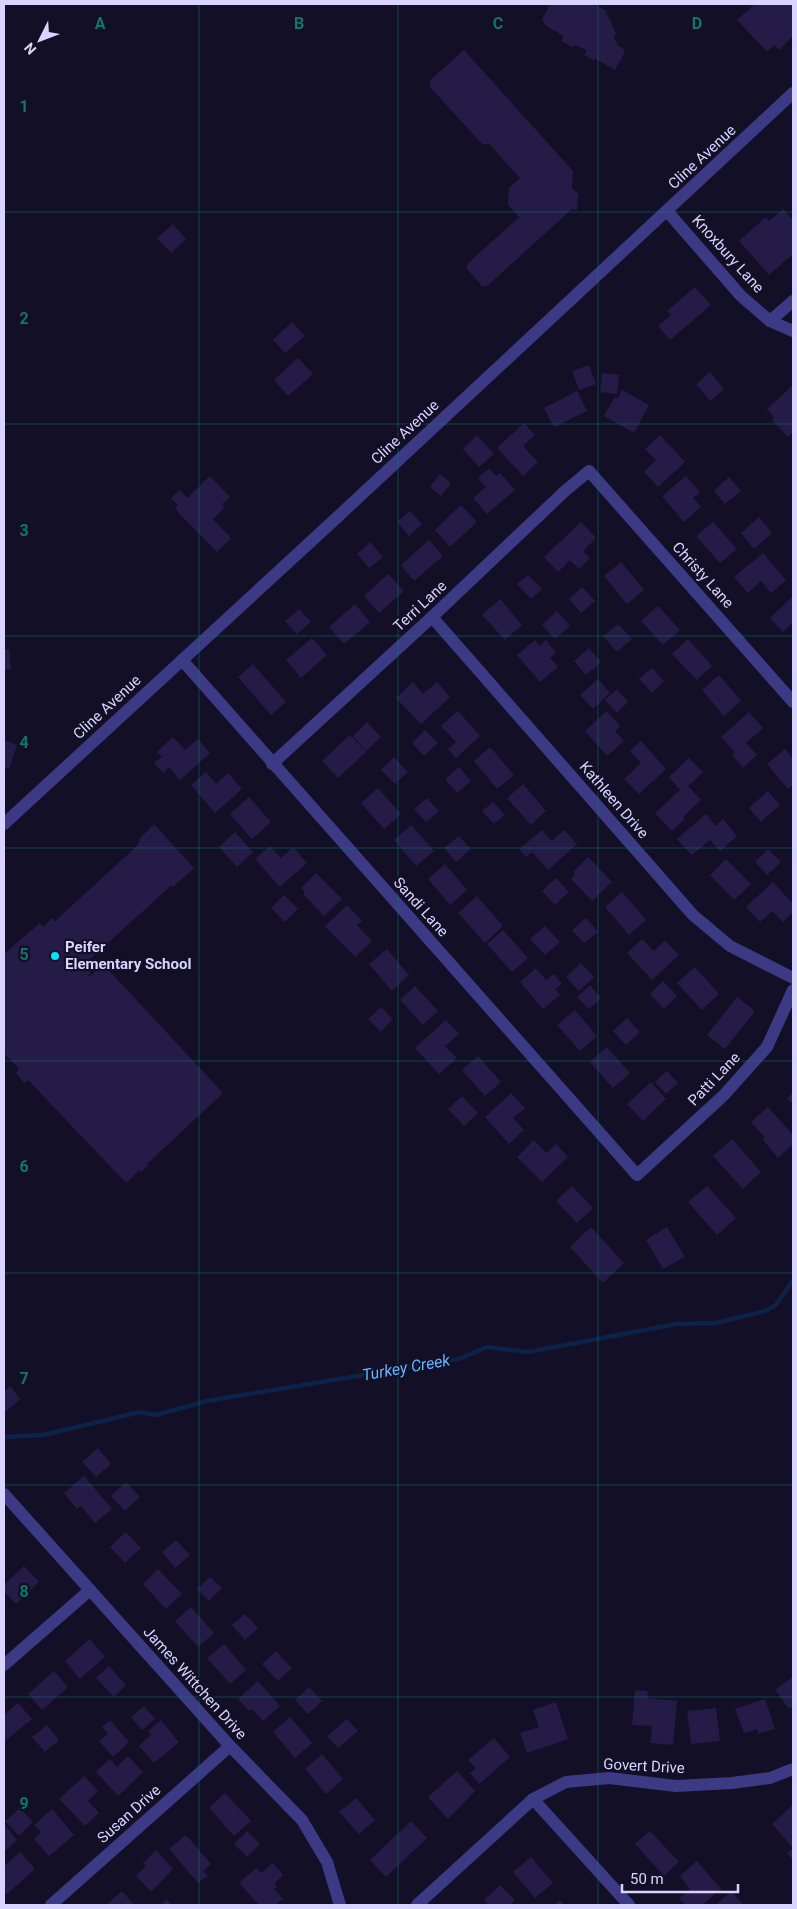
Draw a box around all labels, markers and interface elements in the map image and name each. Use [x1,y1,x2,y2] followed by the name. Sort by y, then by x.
[95,14,106,33] text: A
[294,14,304,33] text: B
[493,14,503,33] text: C
[692,14,702,33] text: D
[15,15,65,65] north arrow
[21,40,40,58] text: N
[19,97,29,116] text: 1
[664,121,740,193] street label: Cline Avenue
[688,211,768,297] street label: Knoxbury Lane
[19,309,29,328] text: 2
[367,396,443,468] street label: Cline Avenue
[19,521,29,540] text: 3
[669,538,737,612] street label: Christy Lane
[390,577,450,635] street label: Terri Lane
[69,671,145,743] street label: Cline Avenue
[19,733,29,752] text: 4
[576,758,652,842] street label: Kathleen Drive
[390,874,452,940] street label: Sandi Lane
[65,938,191,973] place label: Peifer Elementary School
[19,945,29,964] text: 5
[49,950,61,962] marker: Peifer Elementary School
[684,1049,744,1109] street label: Patti Lane
[19,1157,29,1176] text: 6
[361,1350,453,1385] water label: Turkey Creek
[19,1369,29,1388] text: 7
[19,1582,29,1601] text: 8
[140,1623,250,1743] street label: James Wittchen Drive
[603,1755,685,1777] street label: Govert Drive
[94,1781,164,1847] street label: Susan Drive
[19,1794,29,1813] text: 9
[622,1862,738,1894] scale bar
[630,1870,664,1888] text: 50 m

